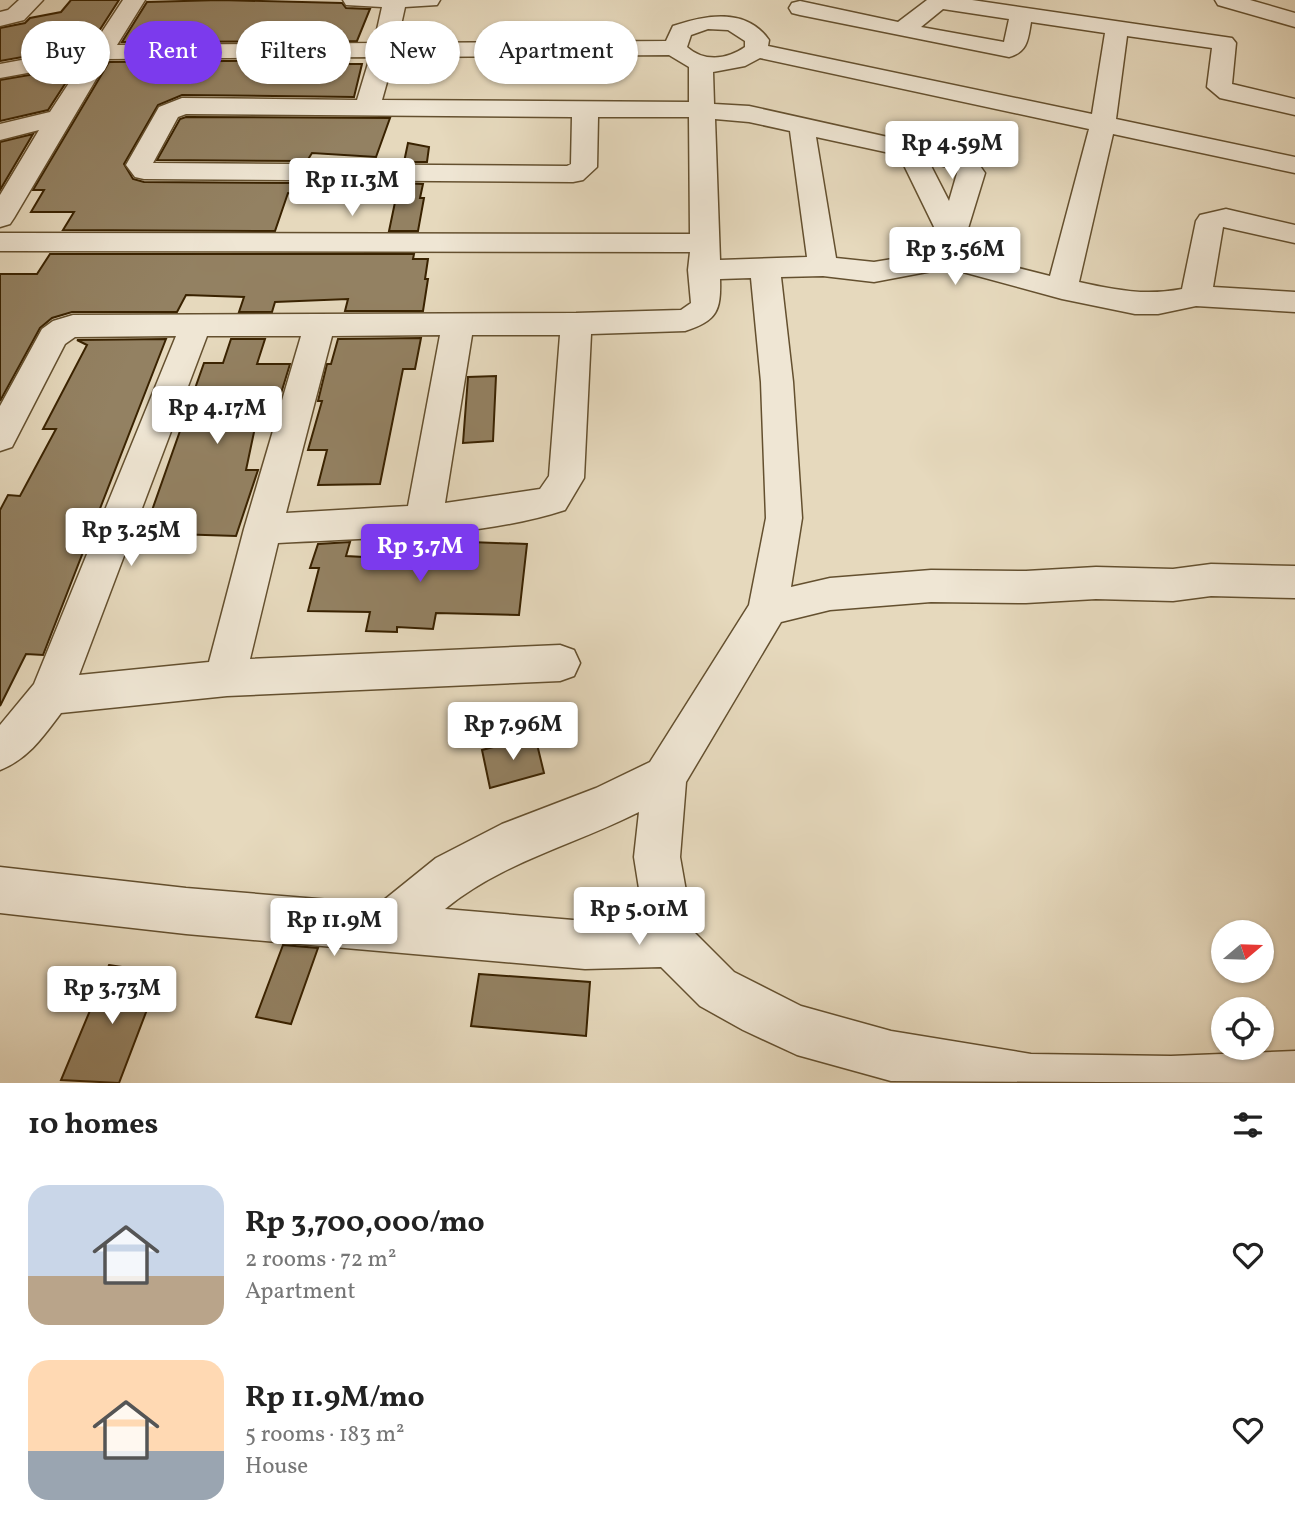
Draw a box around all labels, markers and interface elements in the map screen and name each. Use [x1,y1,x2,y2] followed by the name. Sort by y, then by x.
[21,21,110,84] chip: Buy
[124,21,222,84] chip: Rent
[236,21,351,84] chip: Filters
[365,21,460,84] chip: New
[474,21,638,84] chip: Apartment
[880,122,1024,181] pin: Rp 4.59M
[901,128,1003,160] text: Rp 4.59M
[280,158,424,218] pin: Rp 11.3M
[305,165,399,197] text: Rp 11.3M
[883,228,1027,287] pin: Rp 3.56M
[905,234,1005,266] text: Rp 3.56M
[145,386,289,446] pin: Rp 4.17M
[168,393,266,425] text: Rp 4.17M
[59,508,203,568] pin: Rp 3.25M
[82,515,180,547] text: Rp 3.25M
[355,524,485,584] pin: Rp 3.7M
[377,531,463,563] text: Rp 3.7M
[441,702,585,762] pin: Rp 7.96M
[464,709,562,741] text: Rp 7.96M
[567,888,711,947] pin: Rp 5.01M
[590,894,688,926] text: Rp 5.01M
[262,898,406,958] pin: Rp 11.9M
[286,905,382,937] text: Rp 11.9M
[1211,920,1274,984] north arrow
[1211,920,1274,1060] map controls
[40,967,184,1026] pin: Rp 3.73M
[63,973,161,1005] text: Rp 3.73M
[1211,997,1274,1060] button: locate
[28,1104,158,1146] text: 10 homes
[1229,1106,1267,1144] icon: filters
[245,1202,485,1244] text: Rp 3,700,000/mo
[84,1213,168,1297] icon: home
[1229,1236,1267,1274] icon: heart
[245,1244,396,1276] text: 2 rooms · 72 m²
[245,1276,356,1308] text: Apartment
[245,1377,425,1419] text: Rp 11.9M/mo
[84,1388,168,1472] icon: home
[1229,1411,1267,1449] icon: heart
[245,1419,405,1451] text: 5 rooms · 183 m²
[245,1451,308,1483] text: House

